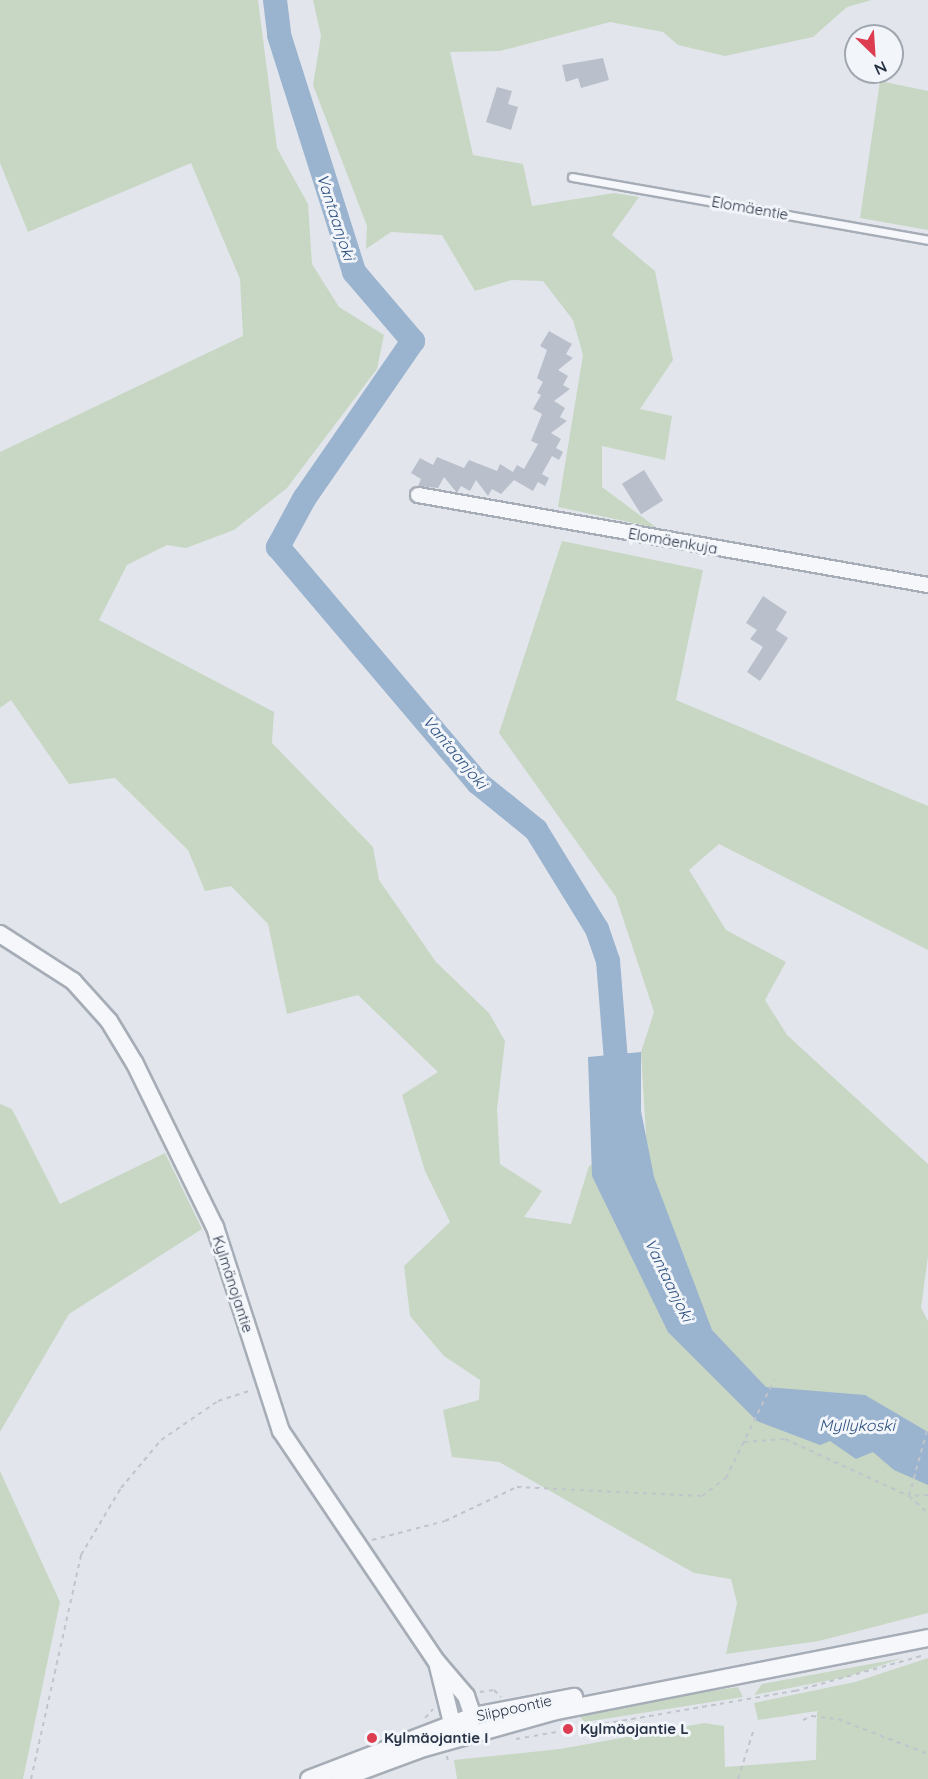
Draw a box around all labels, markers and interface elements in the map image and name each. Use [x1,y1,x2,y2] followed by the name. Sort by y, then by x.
[844,24,904,84] north arrow
[871,57,890,80] text: N
[313,171,359,263] water label: Vantaanjoki
[710,192,790,224] street label: Elomäentie
[627,524,719,558] street label: Elomäenkuja
[419,712,491,792] water label: Vantaanjoki
[209,1233,257,1335] street label: Kylmänojantie
[641,1236,697,1324] water label: Vantaanjoki
[819,1415,895,1435] water label: Myllykoski
[475,1691,553,1725] street label: Siippoontie
[580,1720,689,1738] place label: Kylmäojantie L
[561,1722,575,1736] marker: Kylmäojantie L
[384,1729,488,1747] place label: Kylmäojantie I
[365,1731,379,1745] marker: Kylmäojantie I

